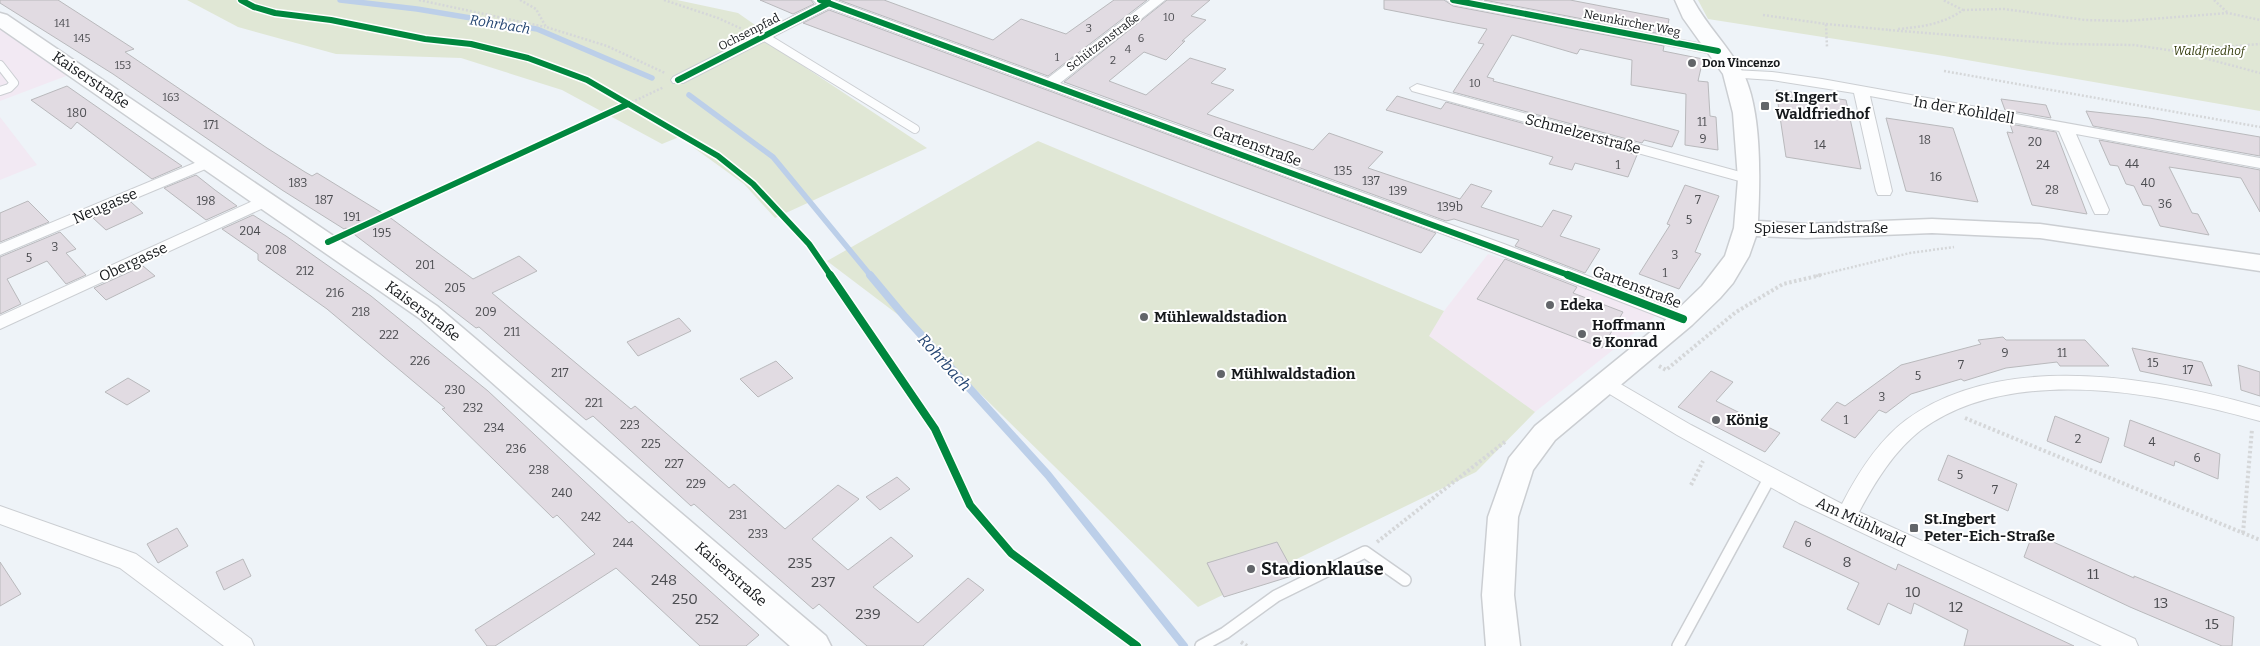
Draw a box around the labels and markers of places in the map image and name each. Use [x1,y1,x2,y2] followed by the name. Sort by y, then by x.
[1702,56,1780,70] place label: Don Vincenzo
[1686,57,1698,69] marker: Don Vincenzo
[1775,88,1871,123] place label: St.Ingert Waldfriedhof
[1759,100,1771,112] marker: St.Ingert Waldfriedhof
[1560,296,1604,314] place label: Edeka
[1544,299,1556,311] marker: Edeka
[1154,308,1287,326] place label: Mühlewaldstadion
[1138,311,1150,323] marker: Mühlewaldstadion
[1592,316,1666,351] place label: Hoffmann & Konrad
[1576,328,1588,340] marker: Hoffmann & Konrad
[1231,365,1356,383] place label: Mühlwaldstadion
[1215,368,1227,380] marker: Mühlwaldstadion
[1726,411,1768,429] place label: König
[1710,414,1722,426] marker: König
[1924,510,2055,545] place label: St.Ingbert Peter-Eich-Straße
[1908,522,1920,534] marker: St.Ingbert Peter-Eich-Straße
[1261,558,1384,580] place label: Stadionklause
[1245,563,1257,575] marker: Stadionklause

